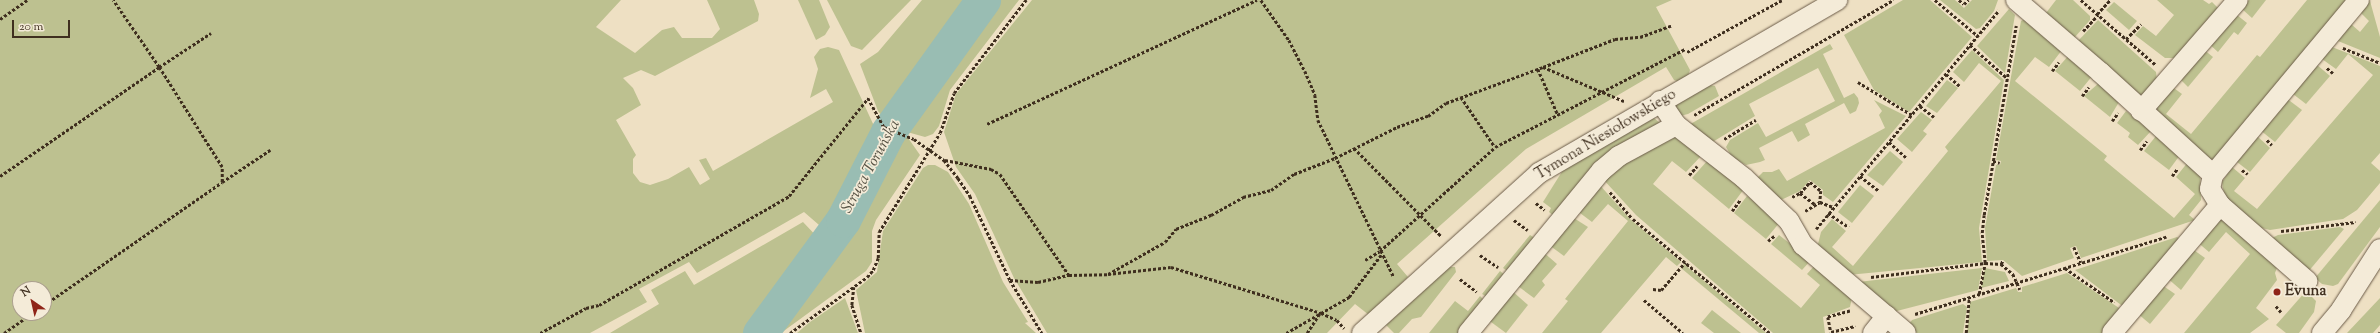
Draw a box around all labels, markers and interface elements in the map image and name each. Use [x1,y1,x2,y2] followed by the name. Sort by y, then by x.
[14,12,72,38] scale bar
[19,18,43,36] text: 20 m
[1532,86,1680,184] street label: Tymona Niesiołowskiego
[838,117,906,217] water label: Struga Toruńska
[12,281,52,321] north arrow
[18,283,34,301] text: N
[2285,283,2326,301] place label: Evuna
[2272,287,2282,297] marker: Evuna

